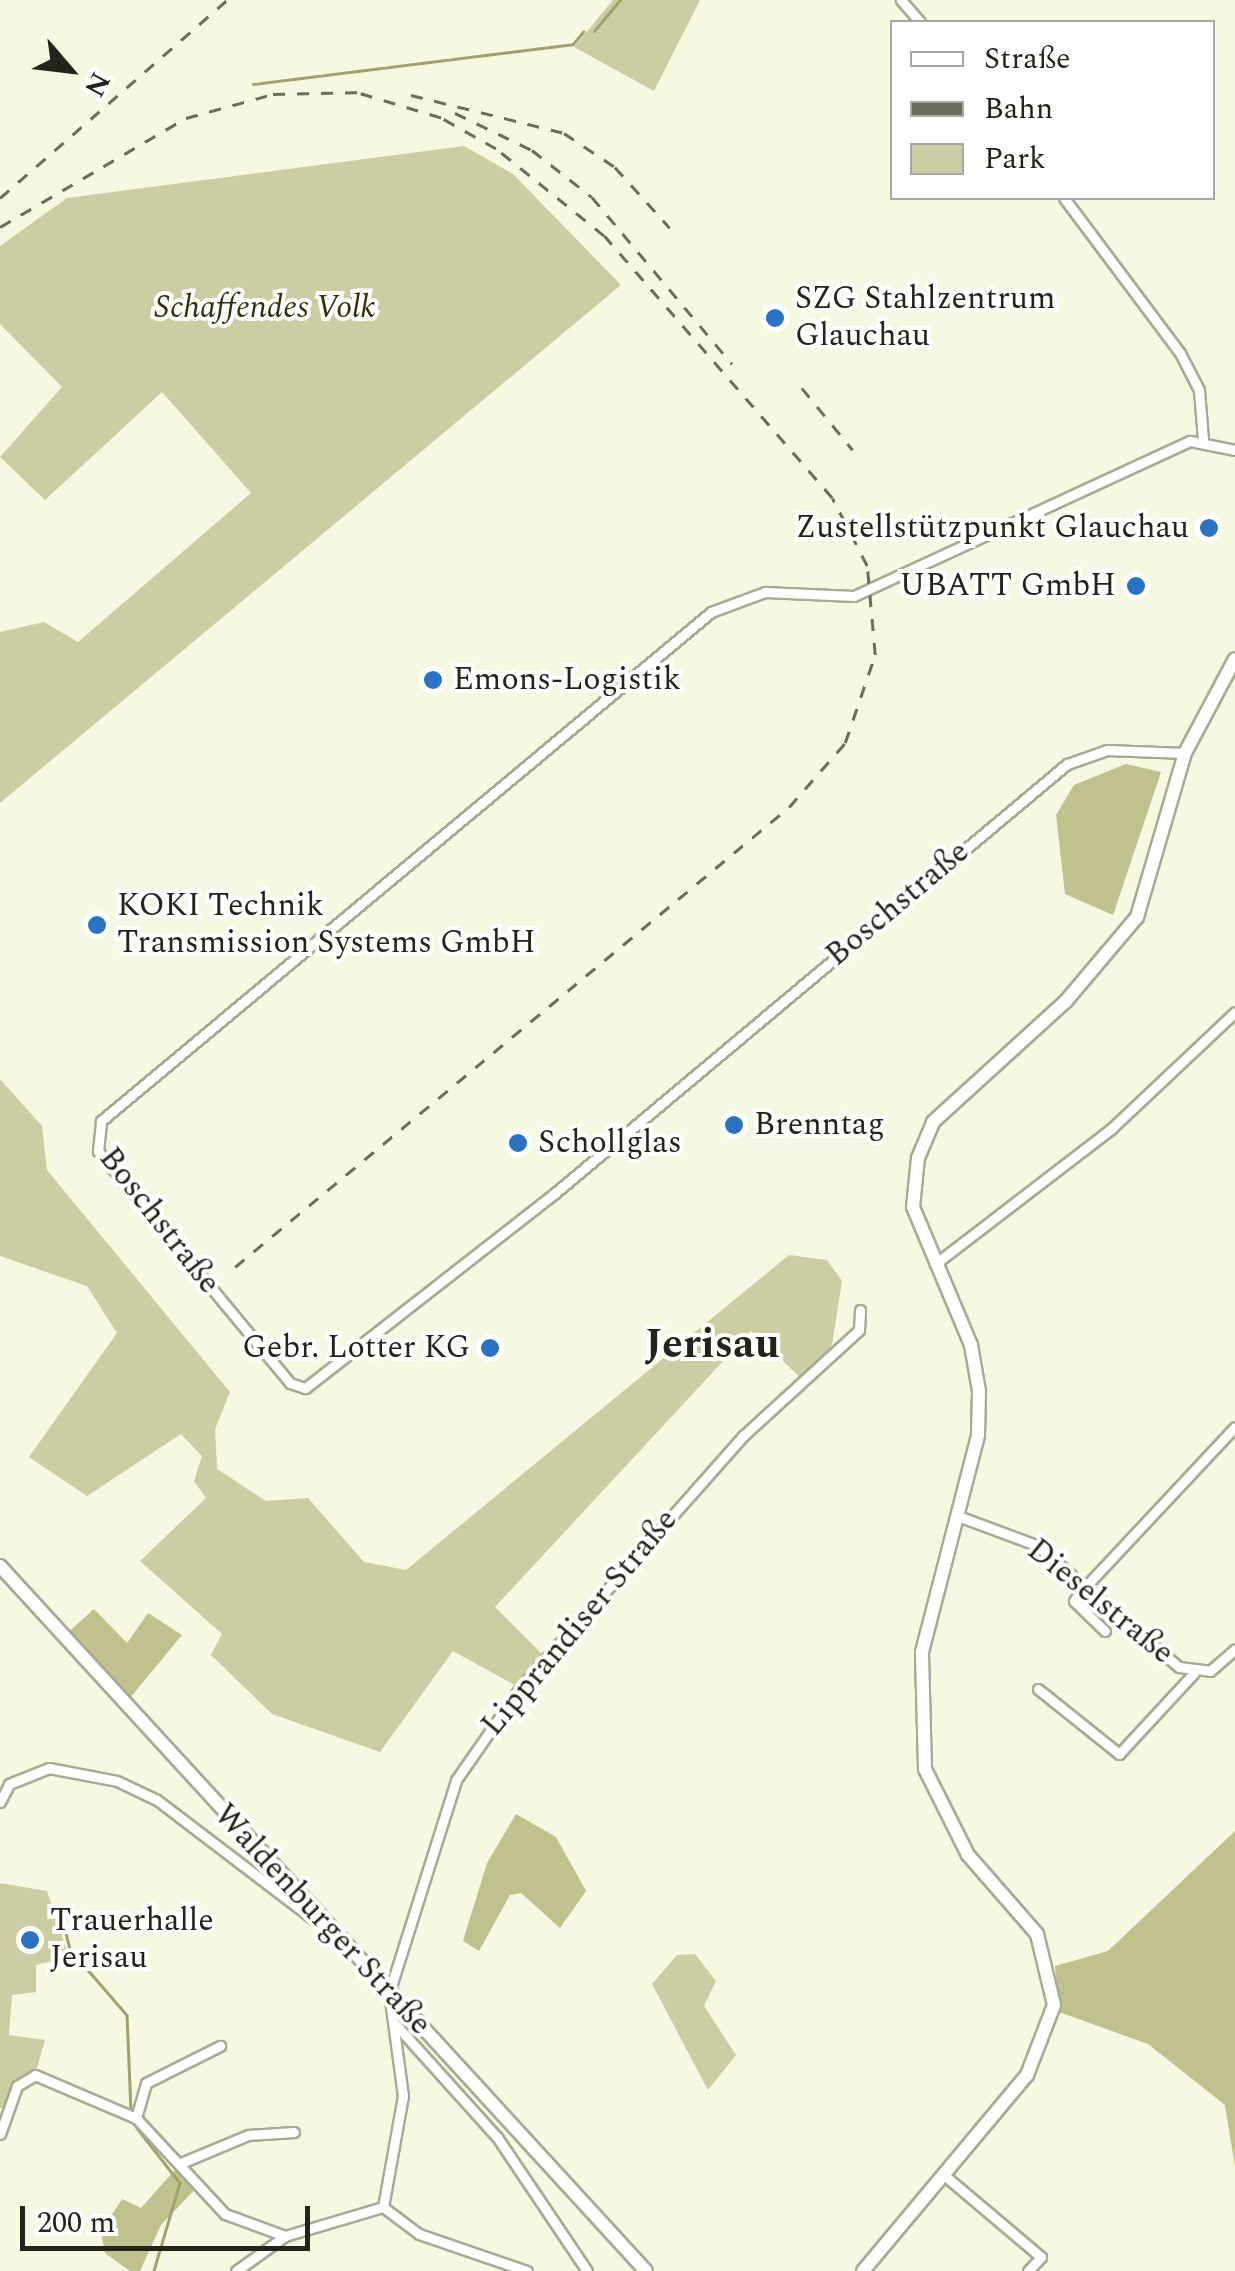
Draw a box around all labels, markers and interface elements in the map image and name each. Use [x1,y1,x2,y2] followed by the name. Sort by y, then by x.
[20,20,120,120] north arrow
[890,20,1215,200] legend
[984,36,1071,82] text: Straße
[73,64,121,104] text: N
[984,86,1053,132] text: Bahn
[984,136,1046,182] text: Park
[795,281,1055,356] place label: SZG Stahlzentrum Glauchau
[155,289,375,327] park label: Schaffendes Volk
[764,307,786,329] marker: SZG Stahlzentrum Glauchau
[795,509,1189,547] place label: Zustellstützpunkt Glauchau
[1198,517,1220,539] marker: Zustellstützpunkt Glauchau
[900,567,1116,605] place label: UBATT GmbH
[1125,575,1147,597] marker: UBATT GmbH
[453,661,681,699] place label: Emons-Logistik
[422,669,444,691] marker: Emons-Logistik
[819,833,977,975] street label: Boschstraße
[117,888,536,963] place label: KOKI Technik Transmission Systems GmbH
[86,914,108,936] marker: KOKI Technik Transmission Systems GmbH
[754,1106,885,1144] place label: Brenntag
[723,1114,745,1136] marker: Brenntag
[538,1124,682,1162] place label: Schollglas
[507,1132,529,1154] marker: Schollglas
[90,1140,228,1302] street label: Boschstraße
[645,1320,779,1370] district label: Jerisau
[242,1329,470,1367] place label: Gebr. Lotter KG
[479,1337,501,1359] marker: Gebr. Lotter KG
[474,1502,686,1744] street label: Lipprandiser Straße
[1019,1531,1181,1673] street label: Dieselstraße
[205,1797,439,2043] street label: Waldenburger Straße
[50,1903,214,1978] place label: Trauerhalle Jerisau
[19,1929,41,1951] marker: Trauerhalle Jerisau
[25,2186,315,2248] scale bar
[37,2200,115,2246] text: 200 m

